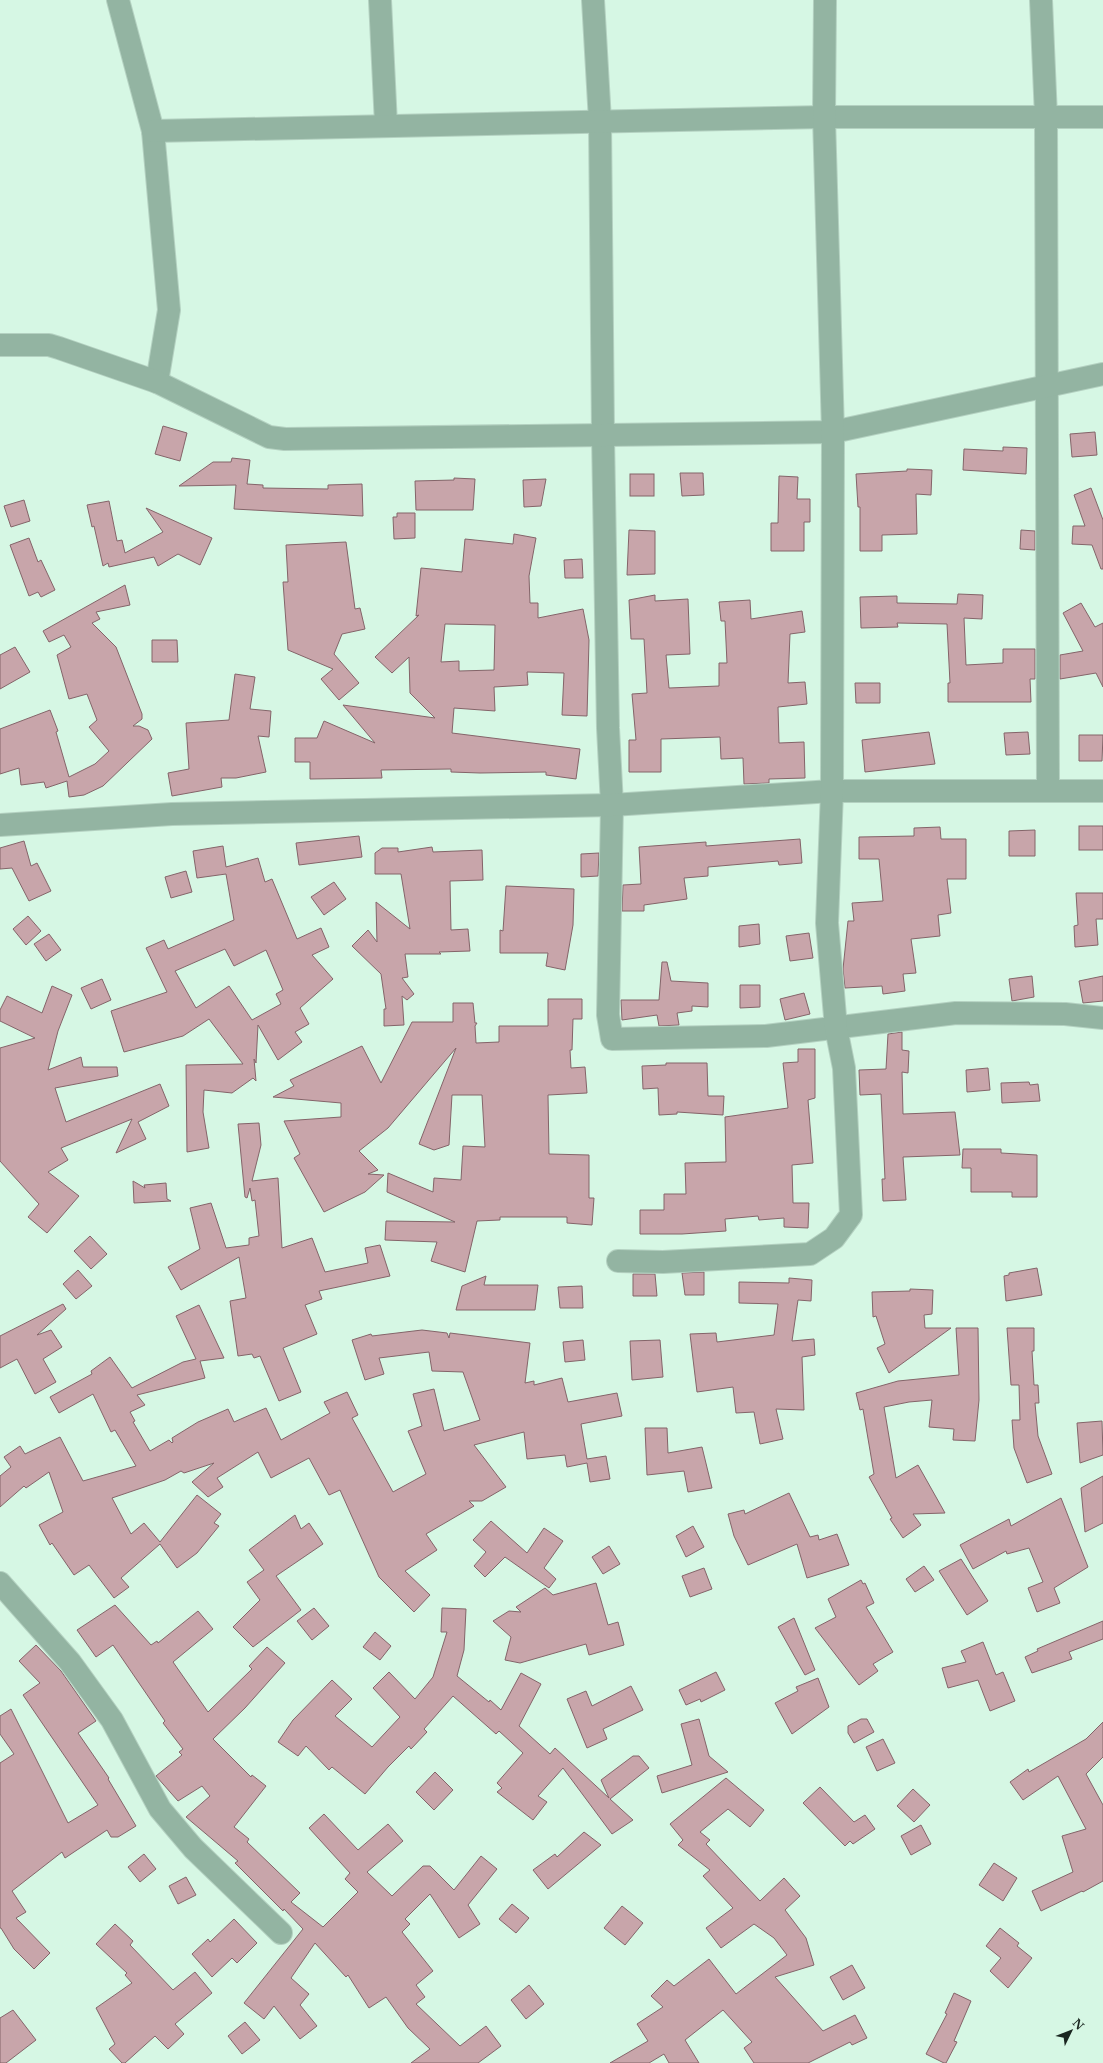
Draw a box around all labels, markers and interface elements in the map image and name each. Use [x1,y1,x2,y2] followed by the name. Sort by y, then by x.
[1051,2011,1091,2051] north arrow
[1070,2016,1087,2033] text: N

